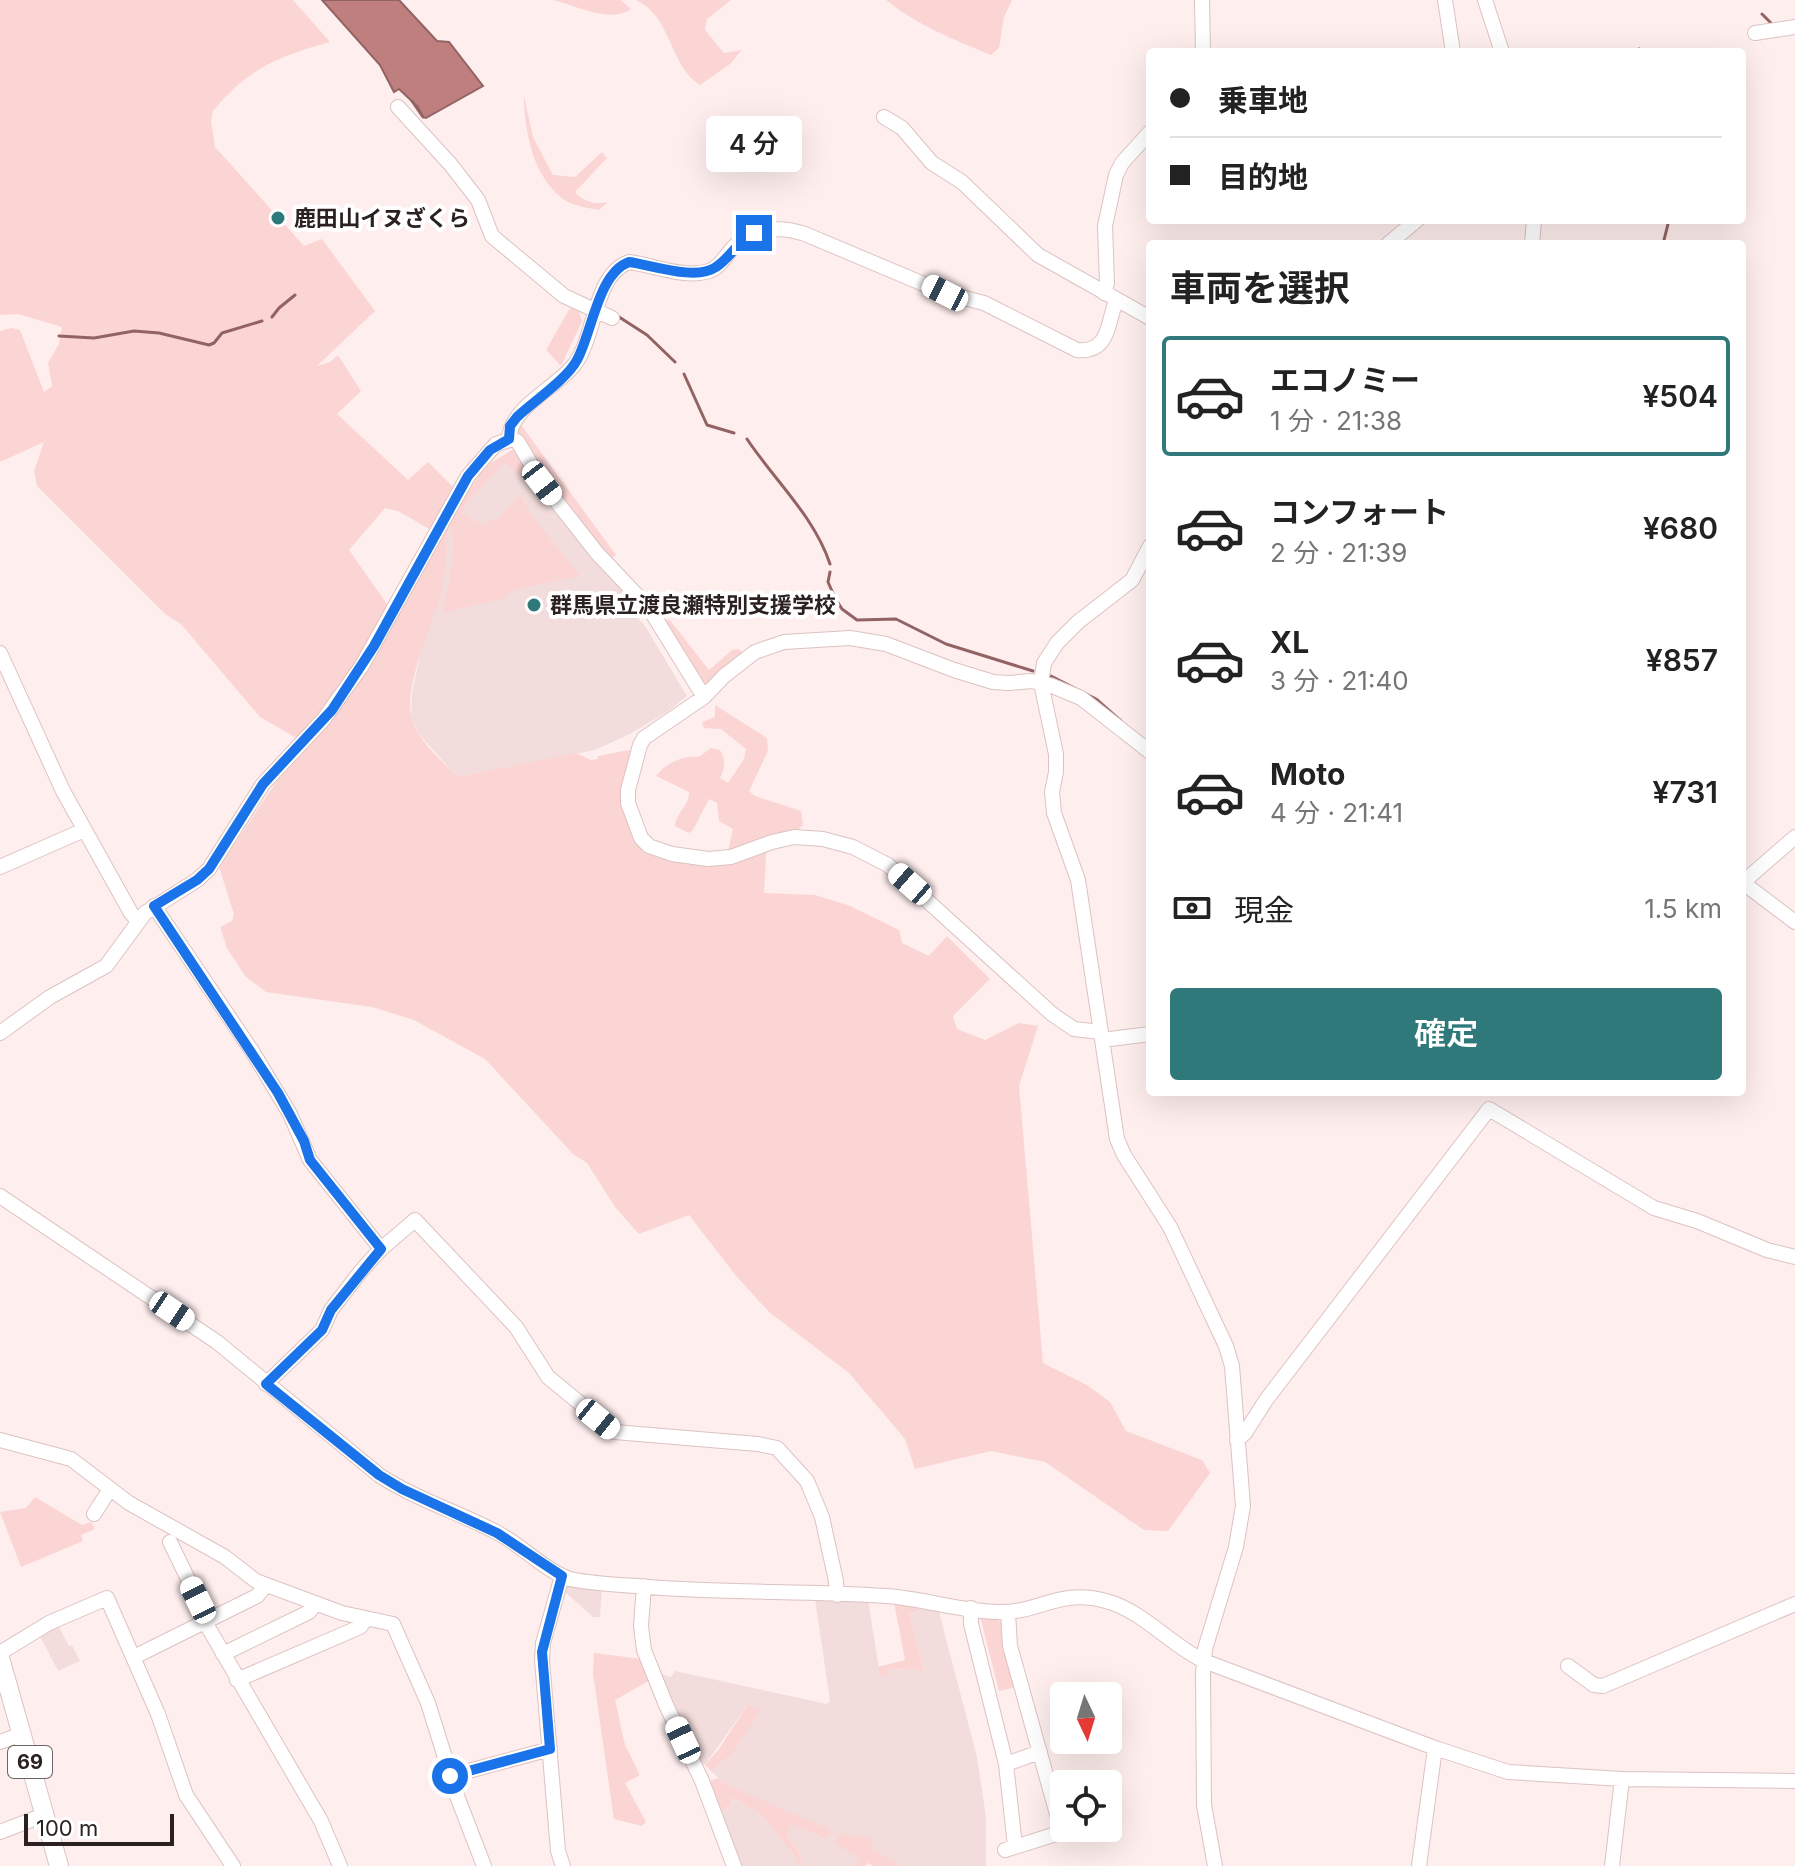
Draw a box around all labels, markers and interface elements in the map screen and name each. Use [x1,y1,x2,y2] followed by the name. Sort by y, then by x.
[1218,82,1308,118] text: 乗車地
[706,117,802,173] callout: 4 分
[729,128,779,159] text: 4 分
[1218,159,1308,195] text: 目的地
[294,205,470,231] place label: 鹿田山イヌざくら
[269,209,287,227] marker: 鹿田山イヌざくら
[736,215,772,251] route end
[1170,266,1350,310] text: 車両を選択
[918,271,972,315] car
[1174,360,1246,432] icon: car
[1270,362,1420,398] text: エコノミー
[1642,378,1718,414] text: ¥504
[1270,405,1402,436] text: 1 分 · 21:38
[518,457,566,509] car
[1174,492,1246,564] icon: car
[1270,494,1449,530] text: コンフォート
[1643,510,1718,546] text: ¥680
[1270,537,1407,568] text: 2 分 · 21:39
[550,592,836,618] place label: 群馬県立渡良瀬特別支援学校
[525,596,543,614] marker: 群馬県立渡良瀬特別支援学校
[1174,624,1246,696] icon: car
[1270,624,1309,660] text: XL
[1646,642,1718,678] text: ¥857
[1270,665,1409,696] text: 3 分 · 21:40
[1174,756,1246,828] icon: car
[1270,756,1345,792] text: Moto
[1653,774,1718,810] text: ¥731
[1270,797,1403,828] text: 4 分 · 21:41
[884,859,936,909] car
[1170,886,1214,930] icon: cash
[1234,892,1294,928] text: 現金
[1644,893,1722,924] text: 1.5 km
[1170,988,1722,1080] button: 確定
[145,1288,199,1334] car
[572,1395,624,1443] car
[177,1573,219,1627] car
[1050,1682,1122,1754] north arrow
[1050,1682,1122,1842] map controls
[662,1713,704,1767] car
[8,1746,52,1778] road number: 69
[432,1758,468,1794] route start
[1050,1770,1122,1842] button: locate
[24,1810,174,1846] scale bar
[36,1815,98,1841] text: 100 m

